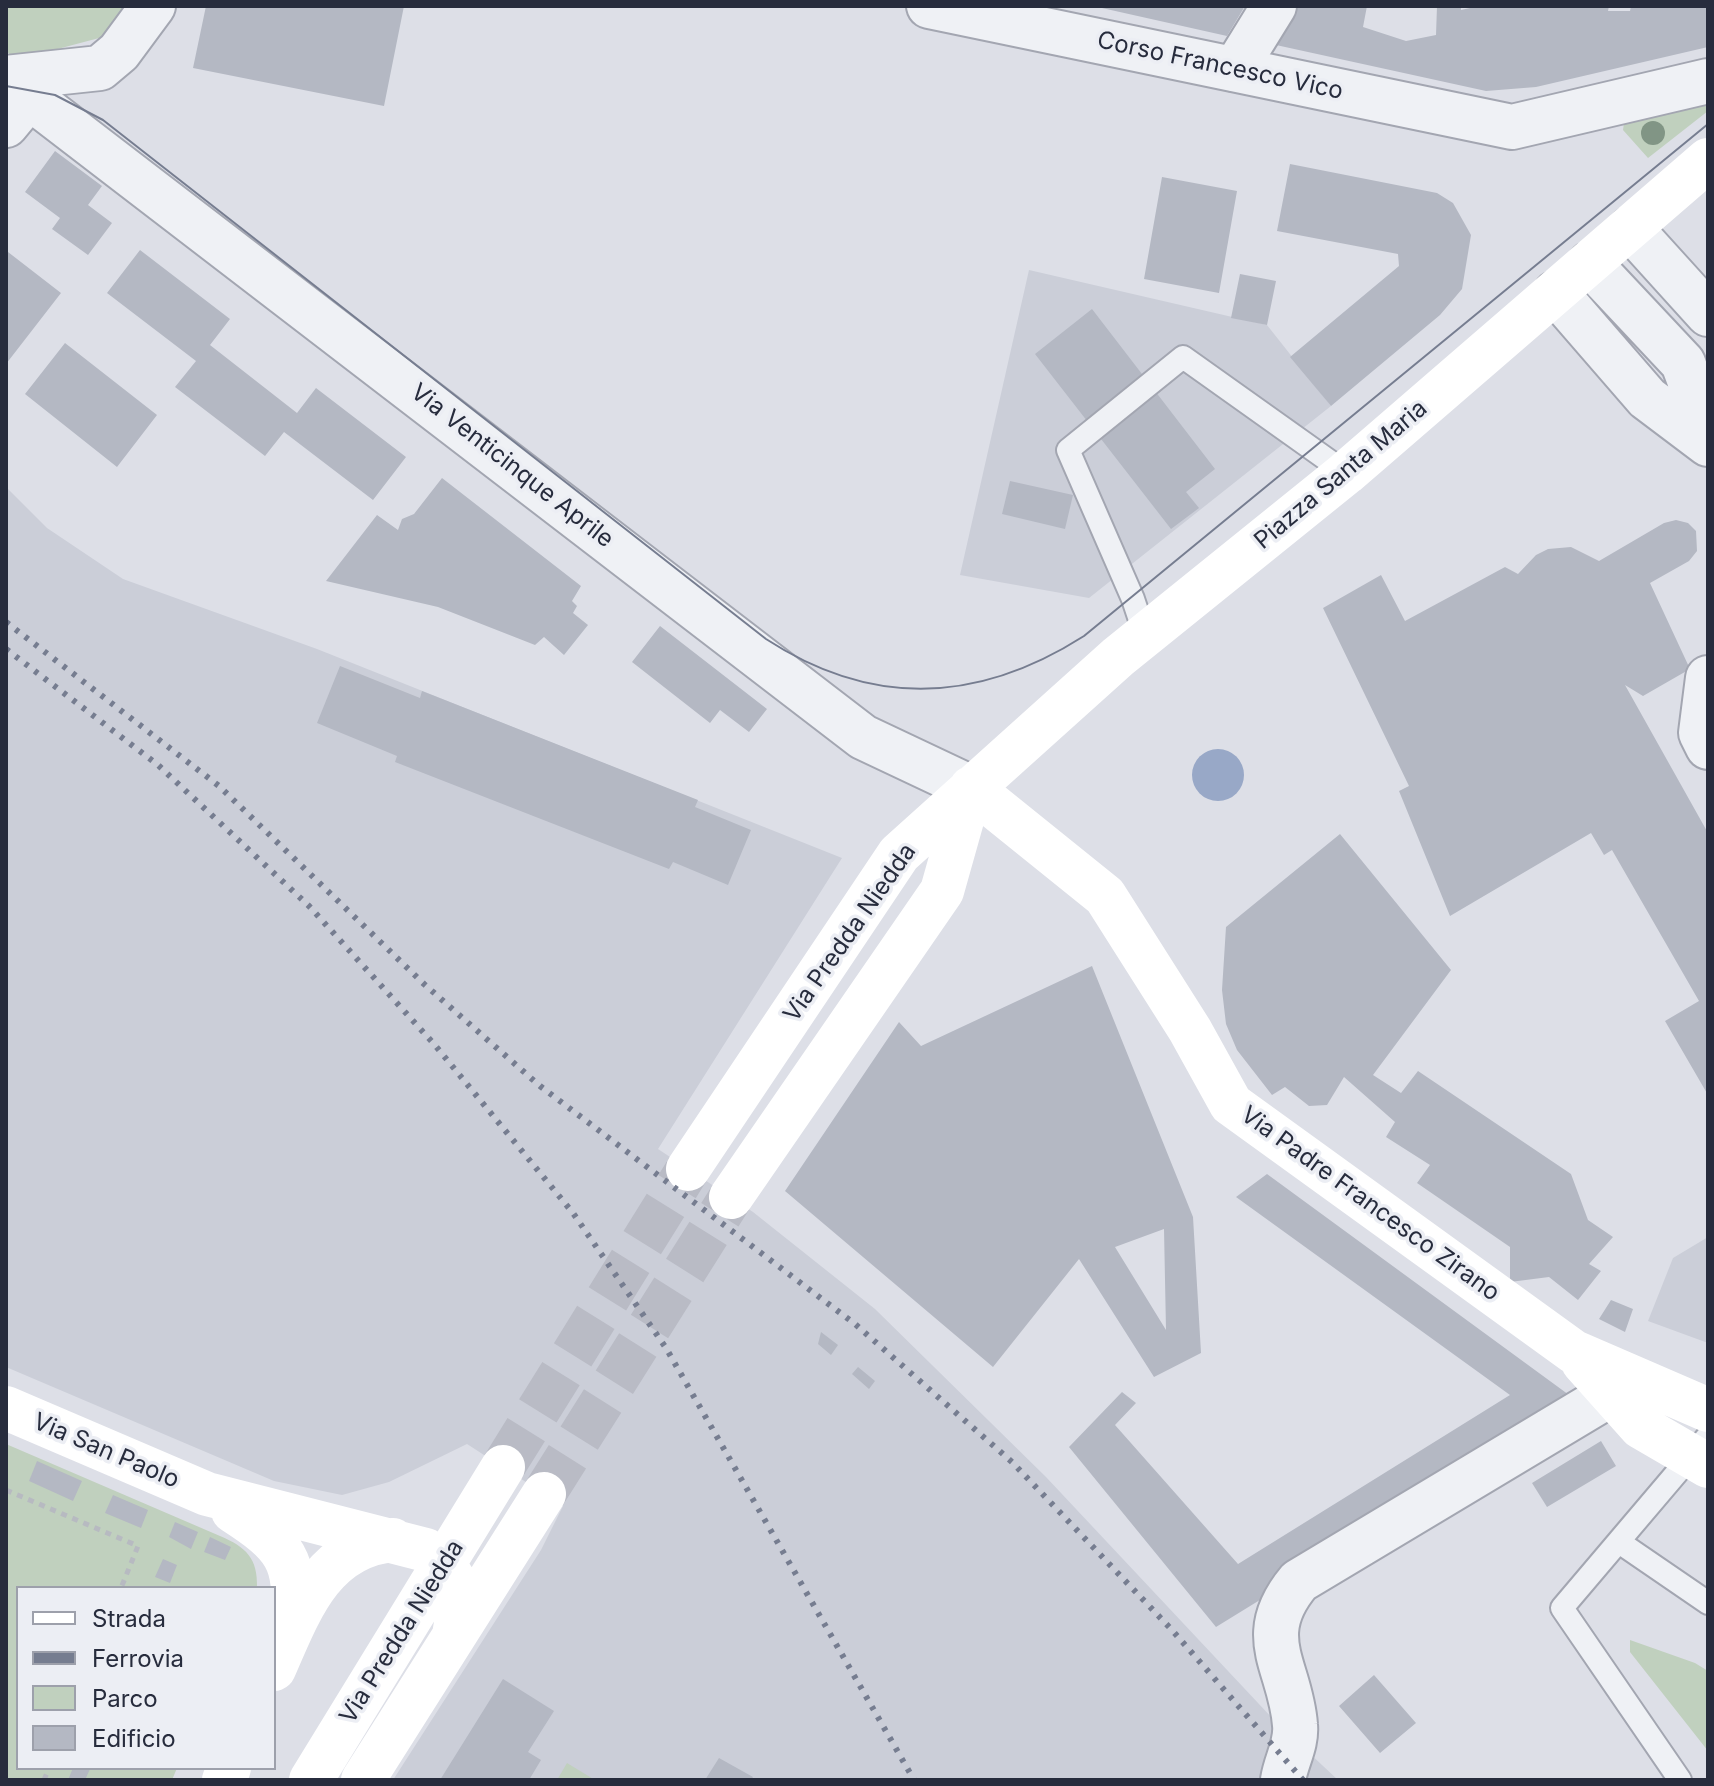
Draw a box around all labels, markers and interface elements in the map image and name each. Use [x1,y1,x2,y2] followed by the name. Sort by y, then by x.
[1094,26,1346,106] street label: Corso Francesco Vico
[405,378,619,554] street label: Via Venticinque Aprile
[1249,394,1433,556] street label: Piazza Santa Maria
[778,838,922,1028] street label: Via Predda Niedda
[1235,1100,1505,1308] street label: Via Padre Francesco Zirano
[29,1407,183,1495] street label: Via San Paolo
[334,1535,470,1729] street label: Via Predda Niedda
[16,1586,276,1770] legend
[92,1604,166,1633] text: Strada
[92,1644,184,1673] text: Ferrovia
[92,1684,158,1713] text: Parco
[92,1724,176,1753] text: Edificio

